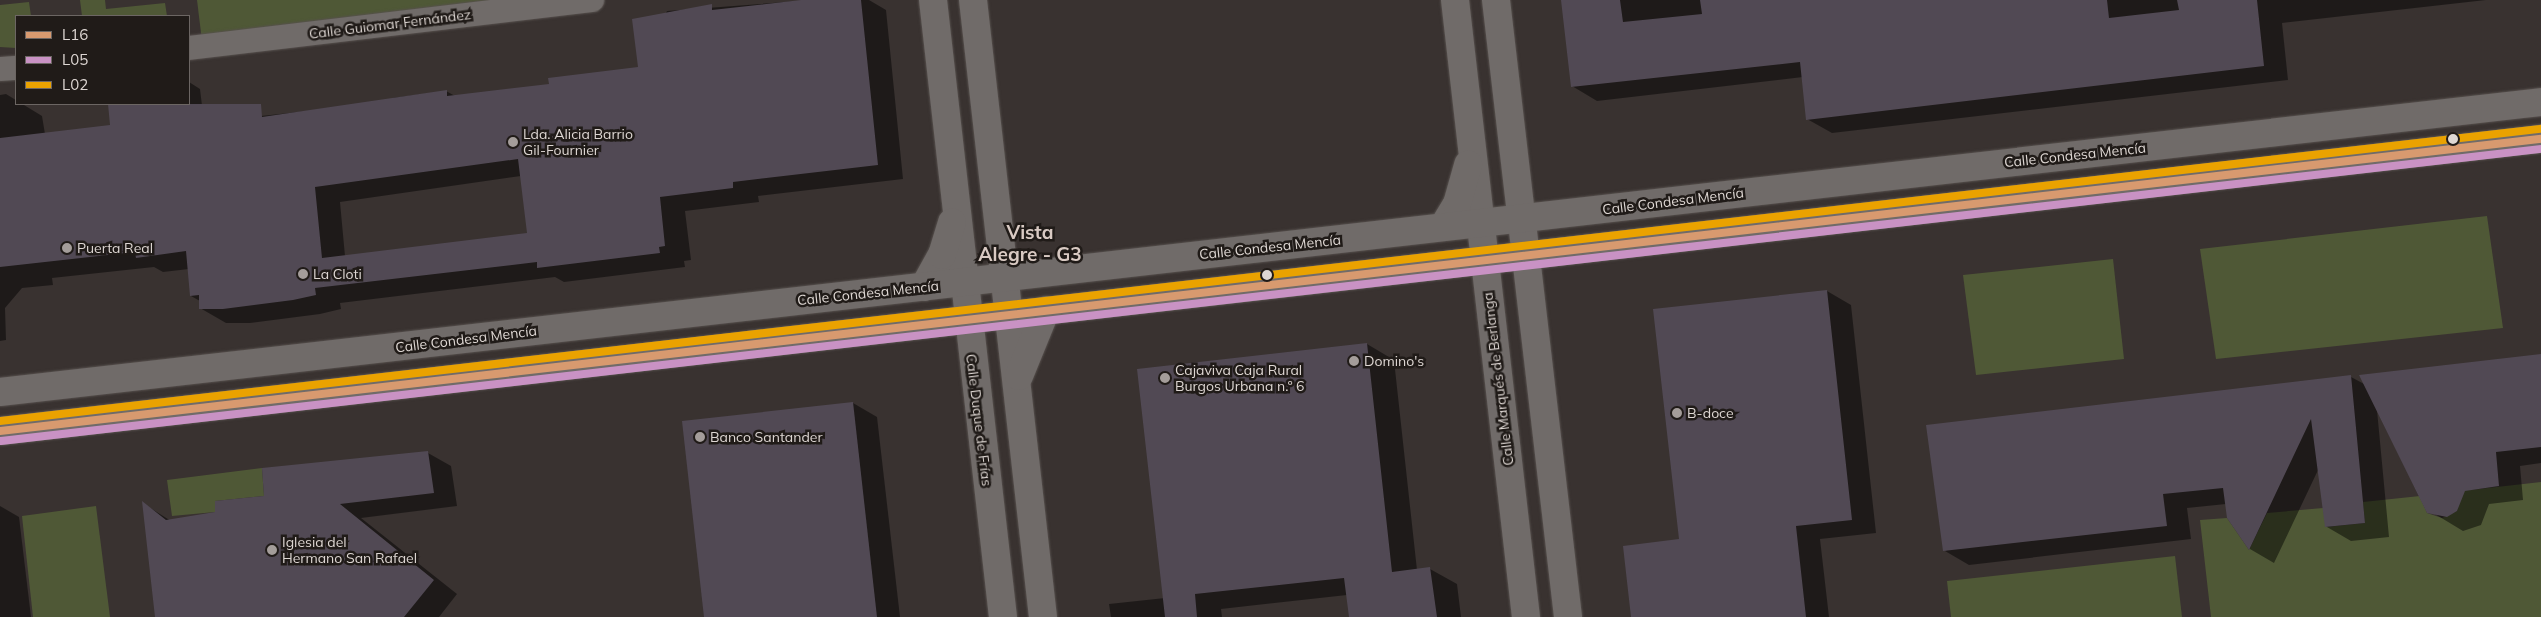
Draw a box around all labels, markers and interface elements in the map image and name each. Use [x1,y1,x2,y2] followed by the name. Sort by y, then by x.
[308,6,472,42] street label: Calle Guiomar Fernández
[15,15,190,105] legend
[62,25,88,44] text: L16
[62,50,88,69] text: L05
[62,75,88,94] text: L02
[523,126,633,158] place label: Lda. Alicia Barrio Gil-Fournier
[2448,134,2458,144] unlabelled marker
[507,136,519,148] marker: Lda. Alicia Barrio Gil-Fournier
[2003,139,2147,171] street label: Calle Condesa Mencía
[1601,184,1745,218] street label: Calle Condesa Mencía
[978,222,1082,266] district label: Vista Alegre - G3
[1198,231,1342,263] street label: Calle Condesa Mencía
[77,240,153,256] place label: Puerta Real
[61,242,73,254] marker: Puerta Real
[313,266,362,282] place label: La Cloti
[297,268,309,280] marker: La Cloti
[1262,270,1272,280] unlabelled marker
[796,277,940,309] street label: Calle Condesa Mencía
[1479,291,1517,467] street label: Calle Marqués de Berlanga
[394,322,538,356] street label: Calle Condesa Mencía
[963,353,995,487] street label: Calle Duque de Frías
[1364,353,1424,369] place label: Domino's
[1348,355,1360,367] marker: Domino's
[1175,362,1304,394] place label: Cajaviva Caja Rural Burgos Urbana n.º 6
[1159,372,1171,384] marker: Cajaviva Caja Rural Burgos Urbana n.º 6
[1687,405,1734,421] place label: B-doce
[1671,407,1683,419] marker: B-doce
[710,429,822,445] place label: Banco Santander
[694,431,706,443] marker: Banco Santander
[282,534,417,566] place label: Iglesia del Hermano San Rafael
[266,544,278,556] marker: Iglesia del Hermano San Rafael

